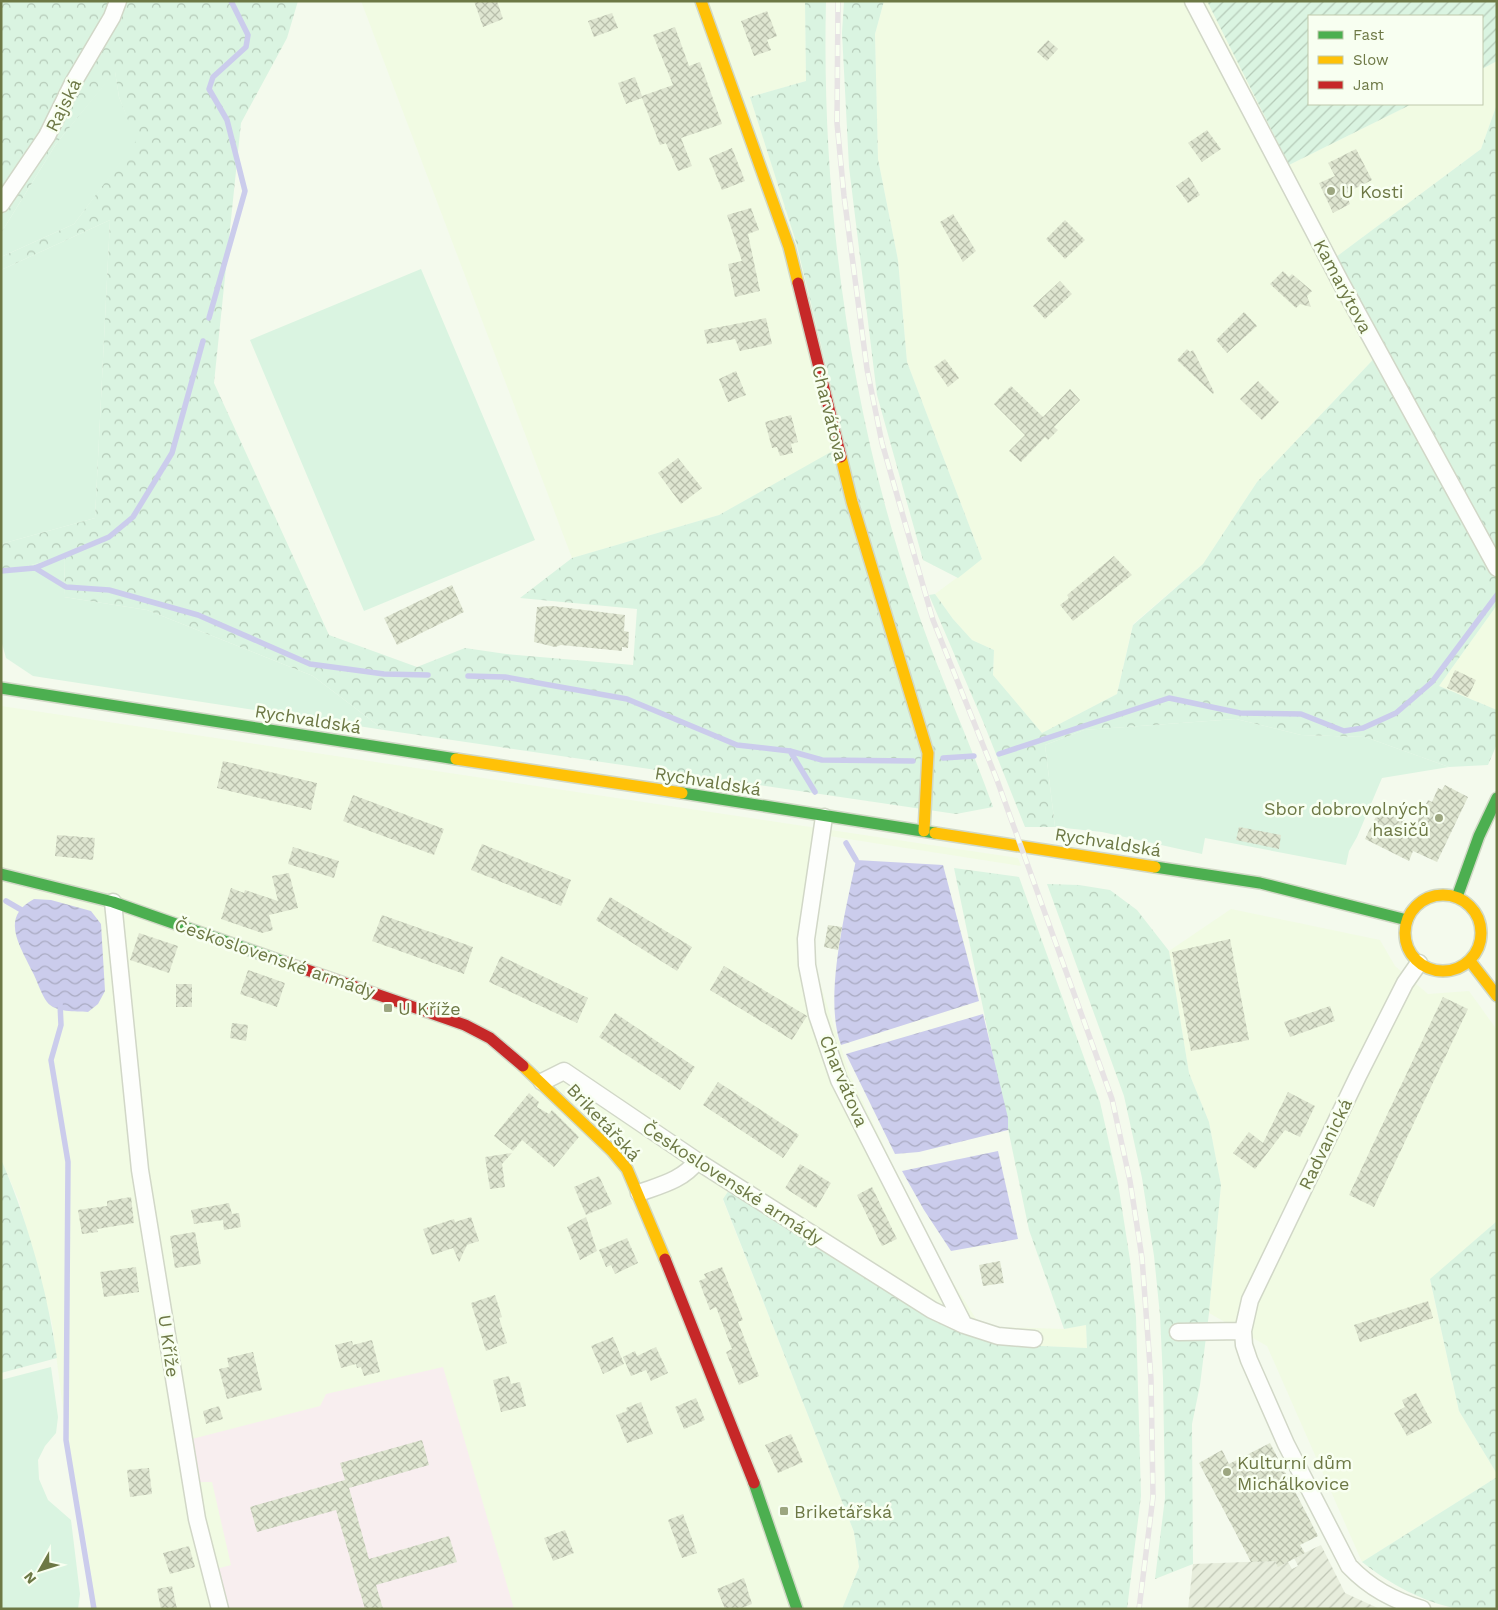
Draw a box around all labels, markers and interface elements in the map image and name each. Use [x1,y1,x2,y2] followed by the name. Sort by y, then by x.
[1308,15,1483,105] legend
[1353,26,1385,44] text: Fast
[1353,51,1389,69] text: Slow
[41,75,85,135] street label: Rajská
[1353,76,1384,94] text: Jam
[1341,181,1404,202] place label: U Kosti
[1325,185,1337,197] marker: U Kosti
[1309,235,1377,337] street label: Kamarýtova
[808,363,852,463] street label: Charvátova
[253,700,363,738] street label: Rychvaldská
[653,762,763,800] street label: Rychvaldská
[1264,798,1429,840] place label: Sbor dobrovolných hasičů
[1433,812,1445,824] marker: Sbor dobrovolných hasičů
[1053,823,1163,861] street label: Rychvaldská
[172,914,379,1002] street label: Československé armády
[398,998,461,1019] place label: U Kříže
[382,1002,394,1014] marker: U Kříže
[815,1032,873,1130] street label: Charvátova
[563,1079,645,1165] street label: Briketářská
[1294,1095,1356,1193] street label: Radvanická
[639,1117,828,1250] street label: Československé armády
[154,1313,184,1379] street label: U Kříže
[1237,1452,1352,1494] place label: Kulturní dům Michálkovice
[1221,1466,1233,1478] marker: Kulturní dům Michálkovice
[794,1501,892,1522] place label: Briketářská
[778,1505,790,1517] marker: Briketářská
[15,1545,65,1595] north arrow
[20,1569,39,1587] text: N

